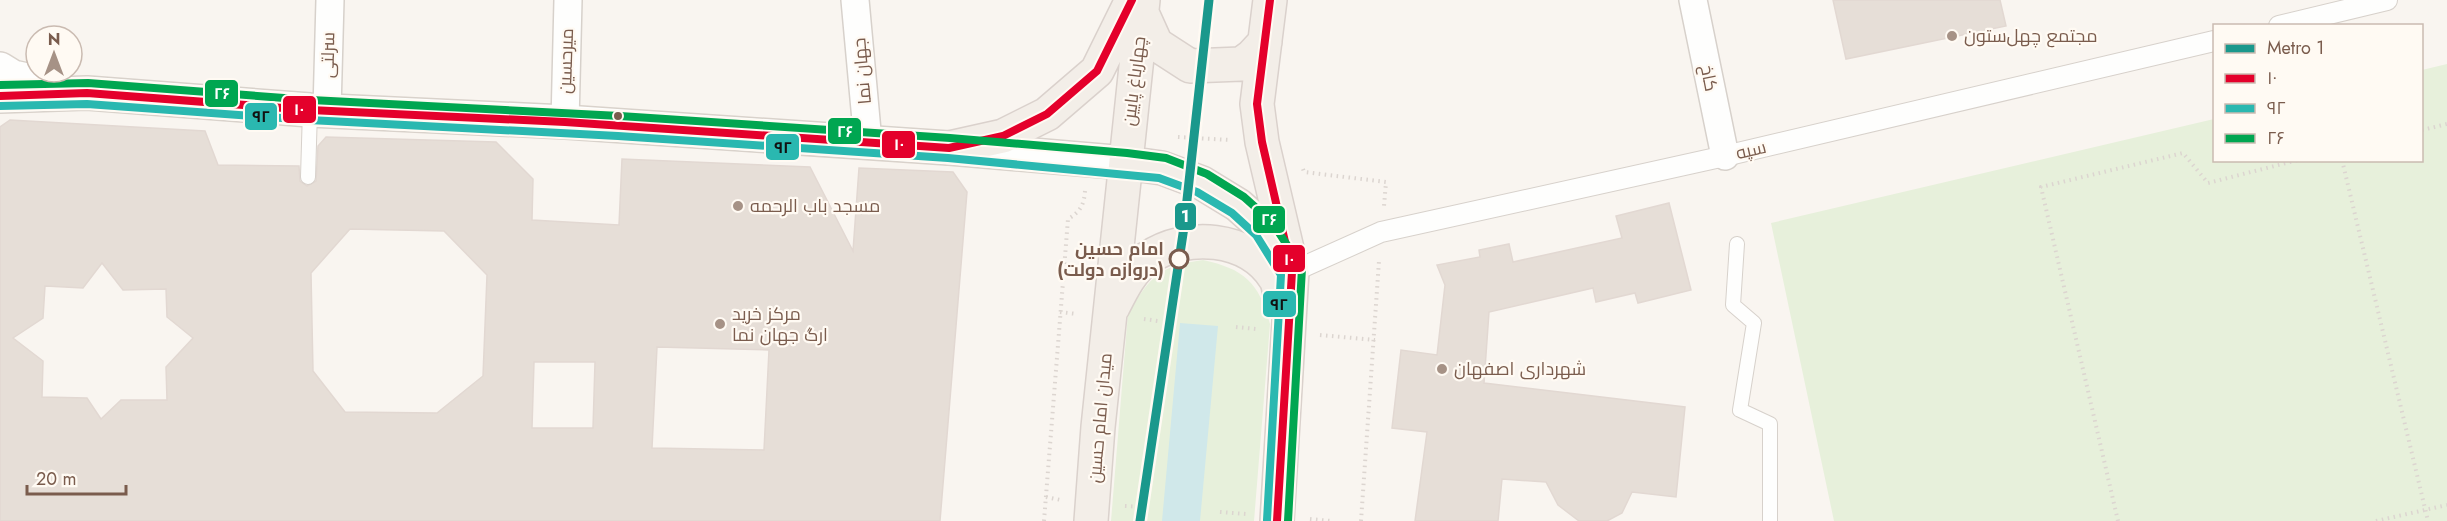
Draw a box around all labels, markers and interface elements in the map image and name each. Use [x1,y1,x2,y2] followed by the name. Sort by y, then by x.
[1964,23,2098,49] place label: مجتمع چهل‌ستون
[24,24,84,84] north arrow
[2213,24,2423,162] legend
[48,28,60,51] text: N
[552,28,580,94] street label: میرحسین
[1945,29,1959,43] marker: مجتمع چهل‌ستون
[315,32,341,78] street label: سرلتی
[1116,35,1152,127] street label: چهارباغ پایین
[2267,35,2324,61] text: Metro 1
[846,37,878,105] street label: جهان نما
[1694,62,1724,94] street label: کاخ
[2267,65,2277,91] text: ۱۰
[204,79,239,108] line badge: ۲۶
[214,82,230,105] text: ۲۶
[282,95,317,124] line badge: ۱۰
[2267,95,2286,121] text: ۹۲
[294,98,304,121] text: ۱۰
[244,102,278,131] line badge: ۹۲
[252,105,270,128] text: ۹۲
[612,110,624,122] unlabelled marker
[827,117,862,145] line badge: ۲۶
[837,120,853,143] text: ۲۶
[2267,125,2285,151] text: ۲۶
[881,130,916,159] line badge: ۱۰
[765,133,800,161] line badge: ۹۲
[894,133,904,156] text: ۱۰
[1733,134,1769,166] street label: سپه
[774,136,792,159] text: ۹۲
[750,193,880,219] place label: مسجد باب الرحمه
[731,199,745,213] marker: مسجد باب الرحمه
[1174,202,1197,231] line badge: 1
[1181,205,1189,228] text: 1
[1252,205,1286,234] line badge: ۲۶
[1261,208,1277,231] text: ۲۶
[1057,236,1164,283] place label: امام حسین (دروازه دولت)
[1272,244,1306,273] line badge: ۱۰
[1284,248,1294,271] text: ۱۰
[1169,249,1189,269] marker: امام حسین (دروازه دولت)
[1262,290,1297,318] line badge: ۹۲
[1270,293,1288,316] text: ۹۲
[732,301,828,348] place label: مرکز خرید ارگ جهان نما
[713,317,727,331] marker: مرکز خرید ارگ جهان نما
[1081,352,1119,484] street label: میدان امام حسین
[1454,356,1586,382] place label: شهرداری اصفهان
[1435,362,1449,376] marker: شهرداری اصفهان
[27,458,126,496] scale bar
[36,466,76,492] text: 20 m

